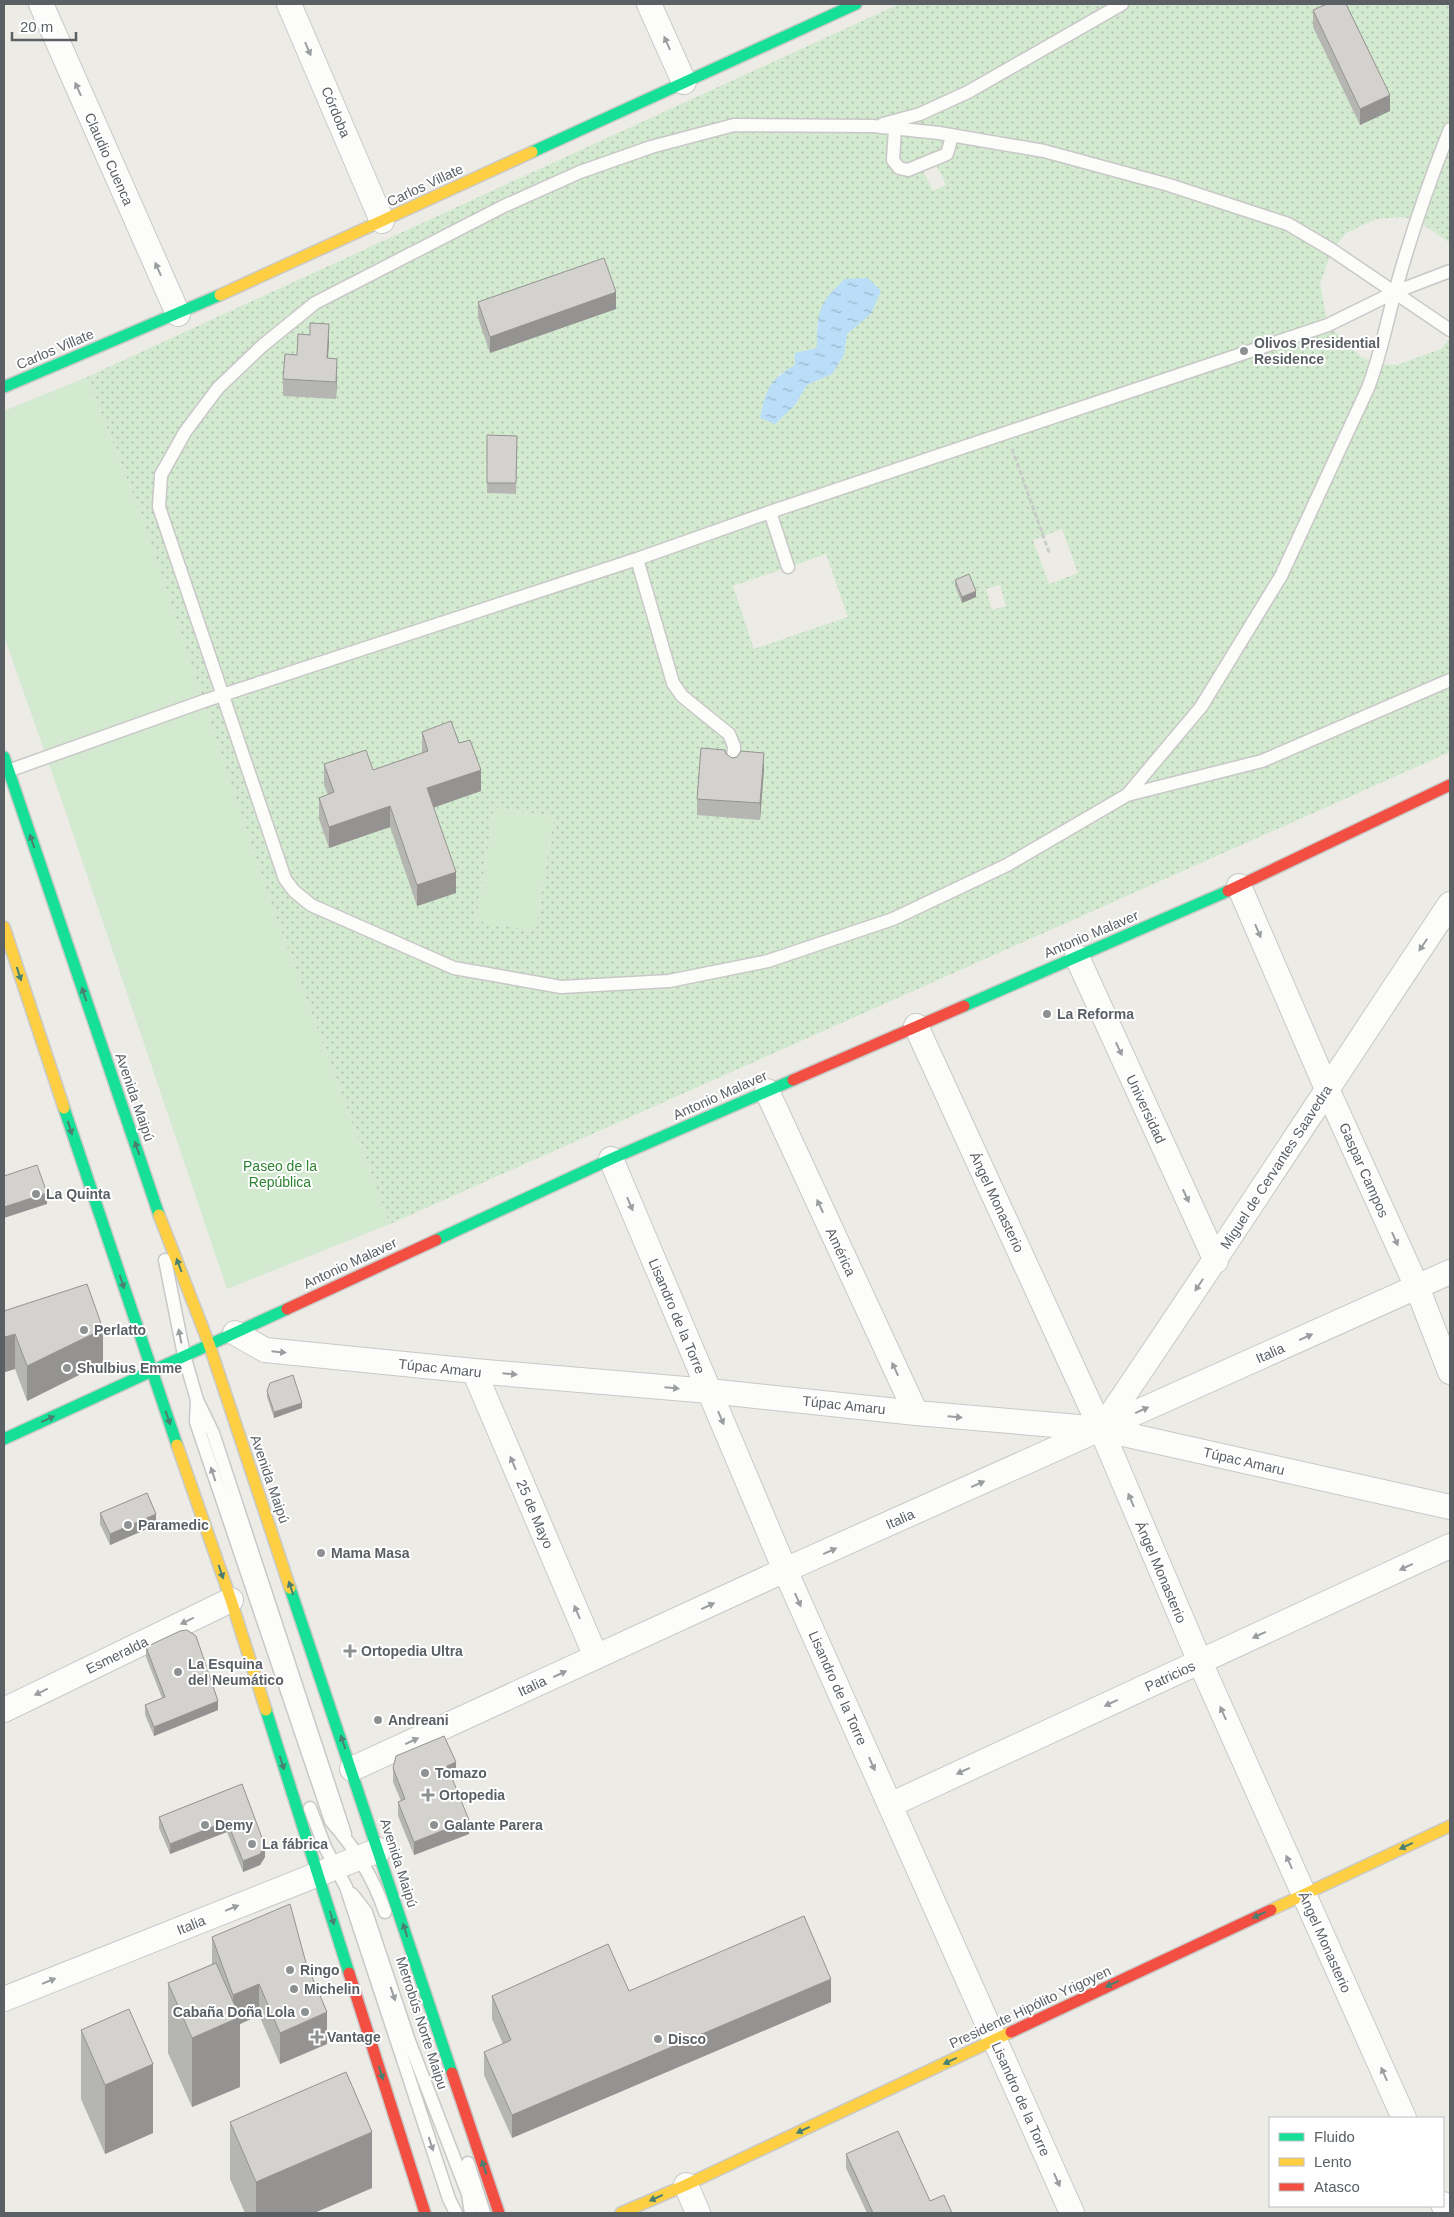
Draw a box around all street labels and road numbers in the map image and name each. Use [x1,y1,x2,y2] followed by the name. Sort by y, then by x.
[318,84,354,140] street label: Córdoba
[81,110,137,208] street label: Claudio Cuenca
[384,160,466,210] street label: Carlos Villate
[14,325,96,372] street label: Carlos Villate
[1041,907,1141,961] street label: Antonio Malaver
[112,1051,158,1143] street label: Avenida Maipú
[671,1067,770,1123] street label: Antonio Malaver
[1123,1072,1169,1146] street label: Universidad
[1217,1082,1335,1252] street label: Miguel de Cervantes Saavedra
[1336,1120,1392,1220] street label: Gaspar Campos
[967,1149,1027,1255] street label: Ángel Monasterio
[823,1225,859,1279] street label: América
[301,1234,400,1292] street label: Antonio Malaver
[646,1256,709,1376] street label: Lisandro de la Torre
[1253,1340,1287,1366] street label: Italia
[398,1356,482,1380] street label: Túpac Amaru
[802,1393,886,1417] street label: Túpac Amaru
[247,1433,293,1525] street label: Avenida Maipú
[1202,1444,1286,1478] street label: Túpac Amaru
[513,1477,557,1551] street label: 25 de Mayo
[883,1506,917,1532] street label: Italia
[1132,1519,1190,1625] street label: Ángel Monasterio
[806,1628,871,1748] street label: Lisandro de la Torre
[83,1633,151,1677] street label: Esmeralda
[1142,1657,1198,1695] street label: Patricios
[515,1672,549,1700] street label: Italia
[377,1817,421,1909] street label: Avenida Maipú
[1296,1889,1355,1995] street label: Ángel Monasterio
[174,1912,208,1938] street label: Italia
[393,1955,451,2091] street label: Metrobús Norte Maipu
[947,1962,1113,2052] street label: Presidente Hipólito Yrigoyen
[989,2039,1054,2159] street label: Lisandro de la Torre

